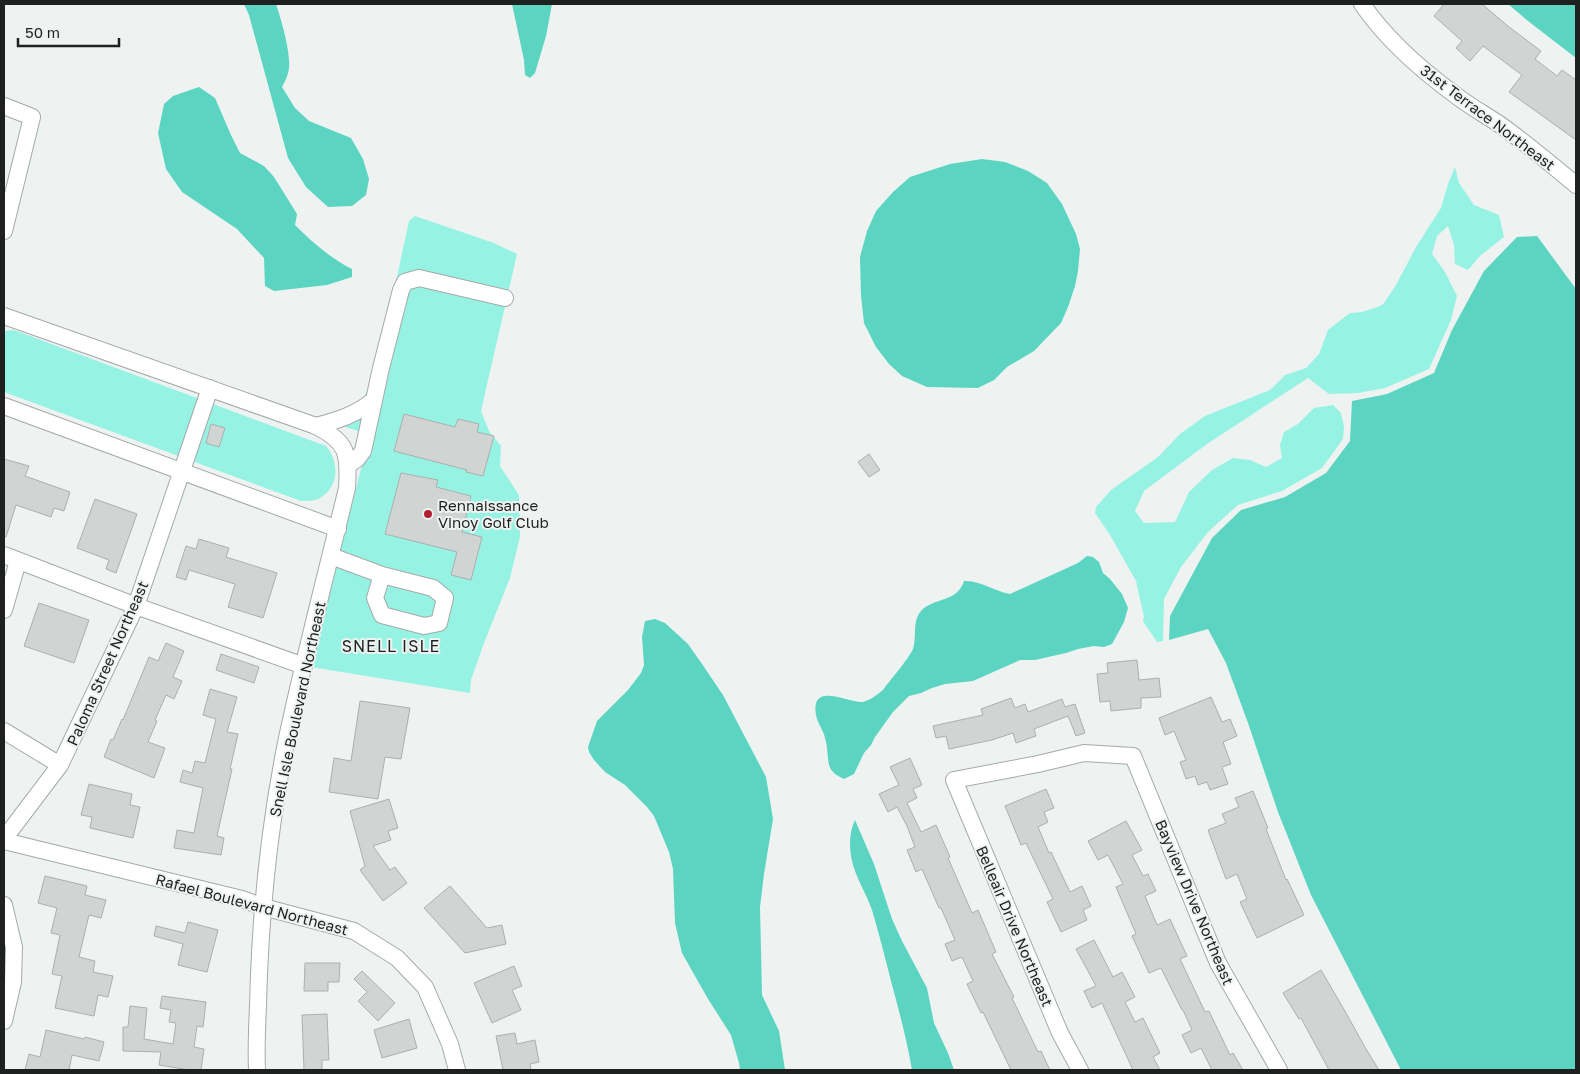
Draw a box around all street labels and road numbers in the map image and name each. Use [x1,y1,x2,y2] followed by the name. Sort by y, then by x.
[1417,60,1559,174] street label: 31st Terrace Northeast
[63,578,151,748] street label: Paloma Street Northeast
[265,600,329,818] street label: Snell Isle Boulevard Northeast
[1152,817,1238,987] street label: Bayview Drive Northeast
[973,843,1057,1009] street label: Belleair Drive Northeast
[154,870,350,938] street label: Rafael Boulevard Northeast

